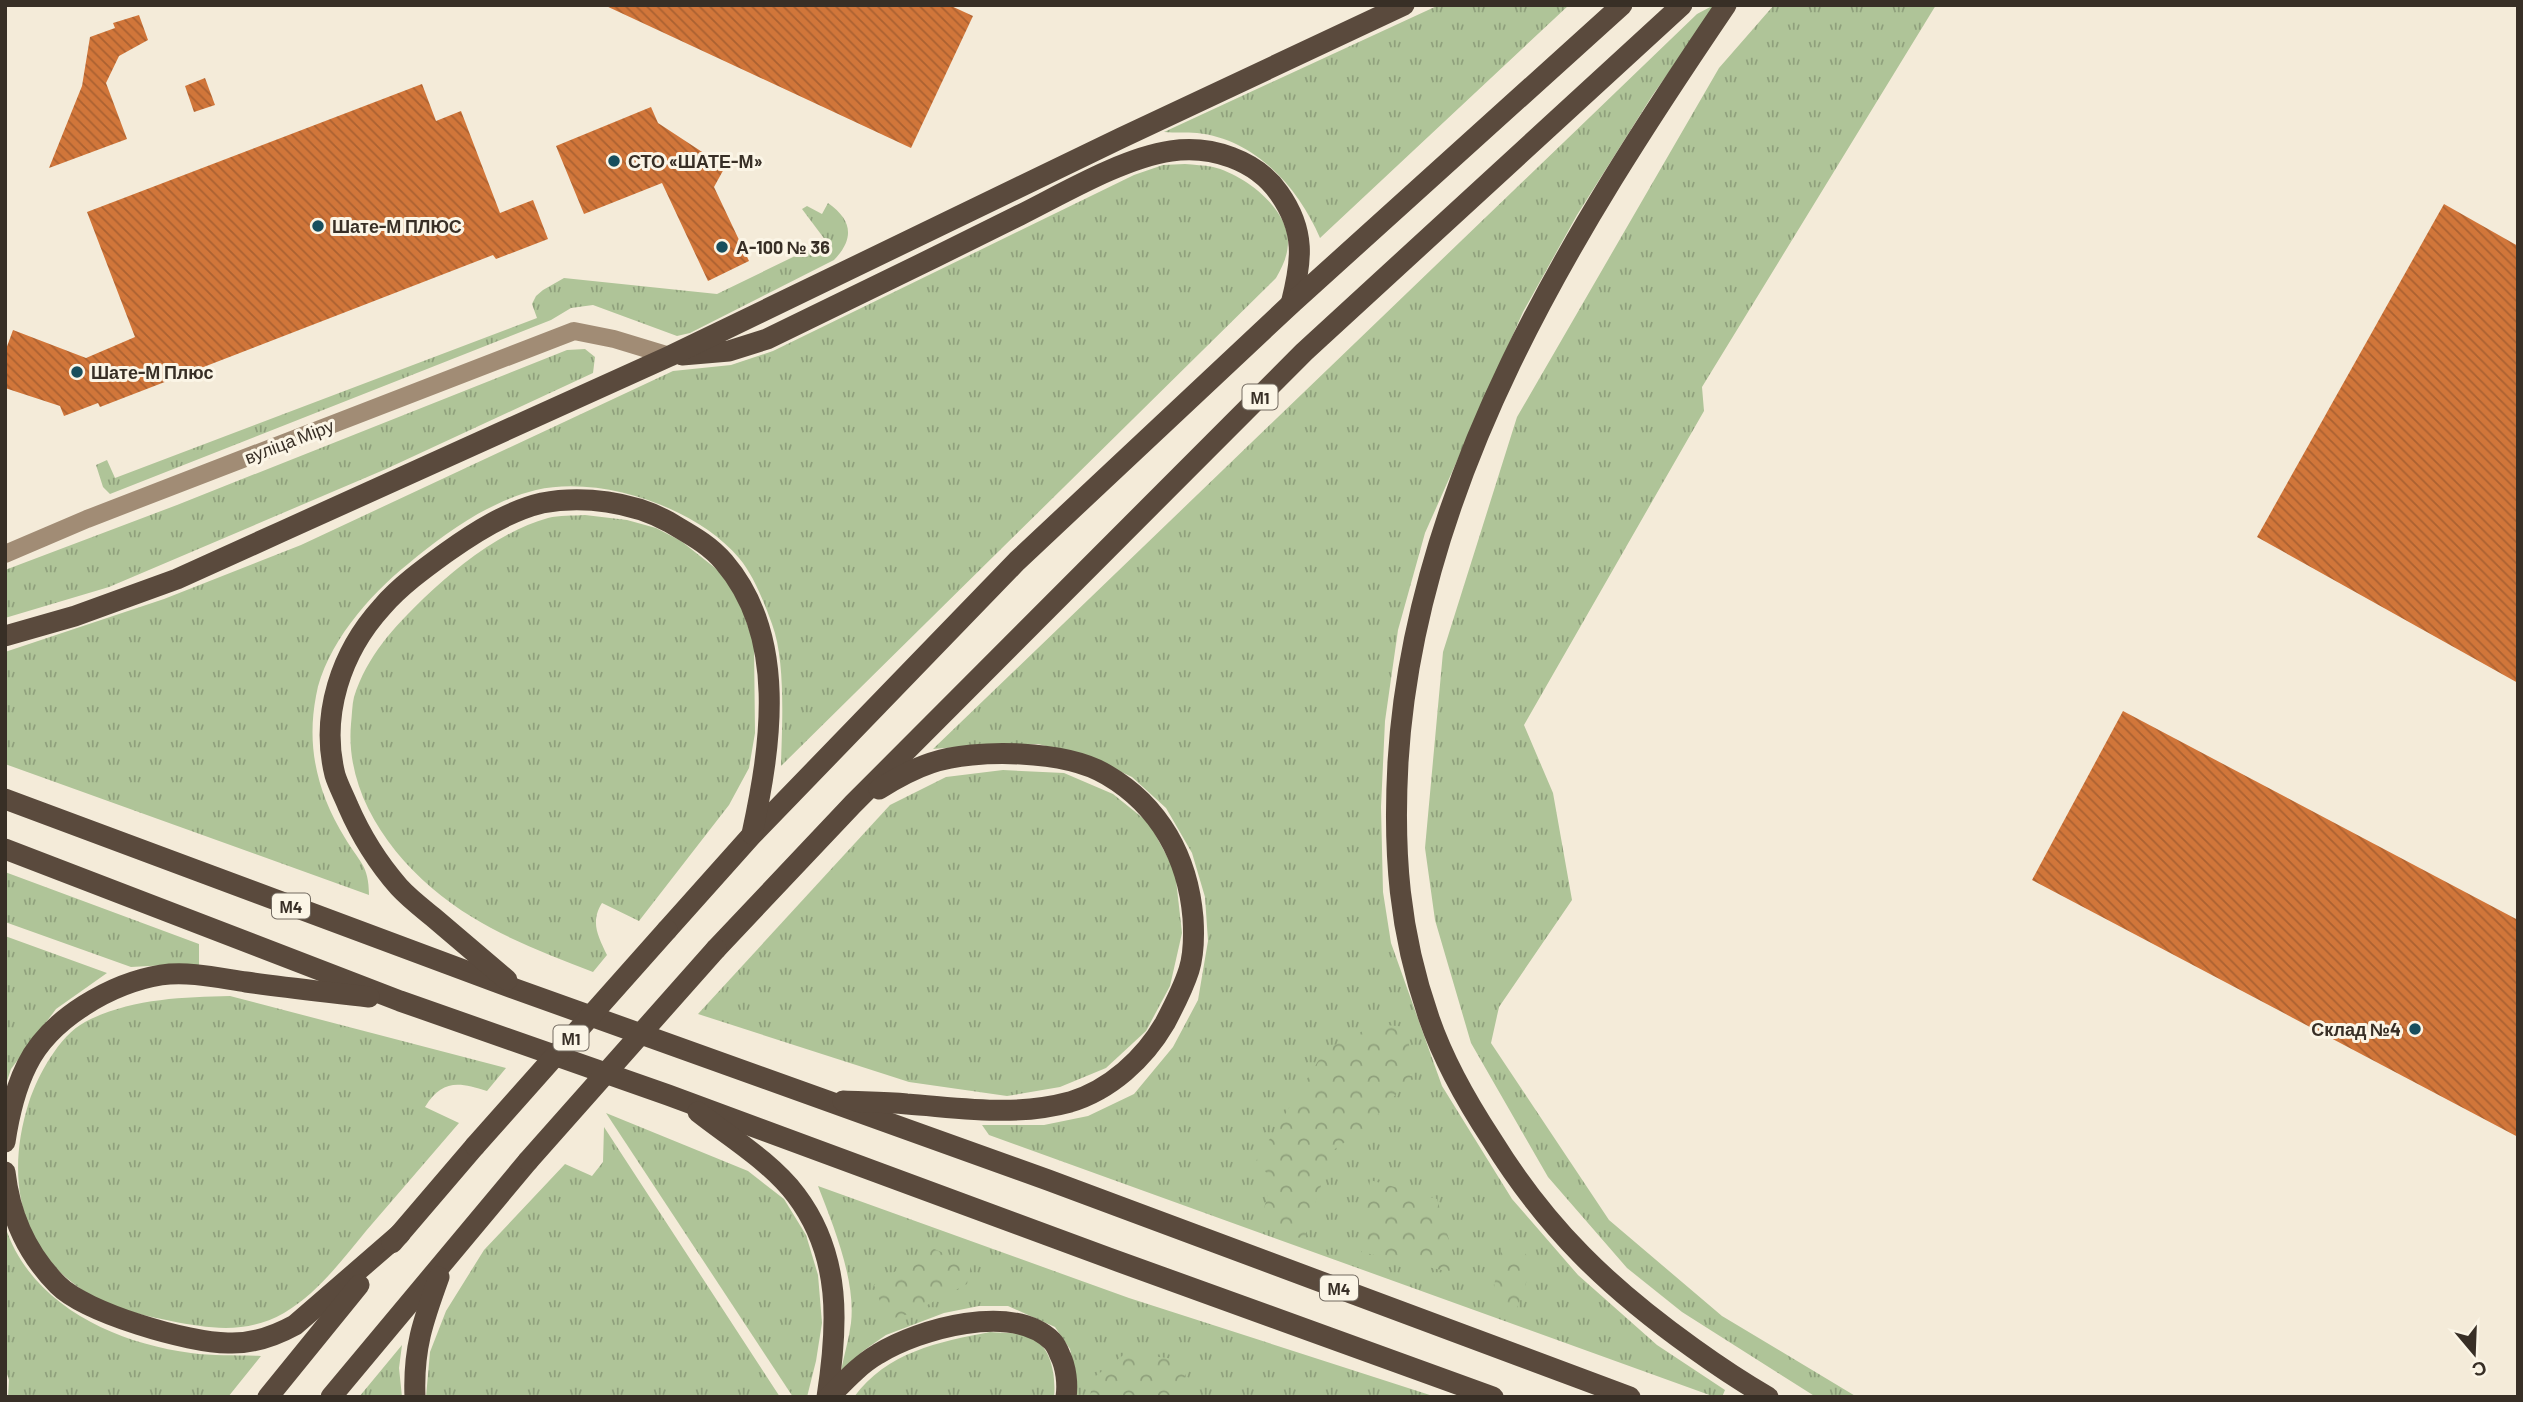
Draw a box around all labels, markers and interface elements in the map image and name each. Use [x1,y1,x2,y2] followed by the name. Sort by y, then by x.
[628,150,763,172] place label: СТО «ШАТЕ-М»
[606,153,622,169] marker: СТО «ШАТЕ-М»
[332,215,462,237] place label: Шате-М ПЛЮС
[310,218,326,234] marker: Шате-М ПЛЮС
[736,236,830,258] place label: А-100 № 36
[714,239,730,255] marker: А-100 № 36
[91,361,213,383] place label: Шате-М Плюс
[69,364,85,380] marker: Шате-М Плюс
[1242,384,1278,410] road number: М1
[241,414,337,468] street label: вуліца Міру
[272,893,310,918] road number: М4
[2311,1018,2401,1040] place label: Склад №4
[2407,1021,2423,1037] marker: Склад №4
[554,1026,588,1050] road number: М1
[1320,1276,1358,1300] road number: М4
[2439,1318,2509,1388] north arrow
[2469,1356,2490,1383] text: С

